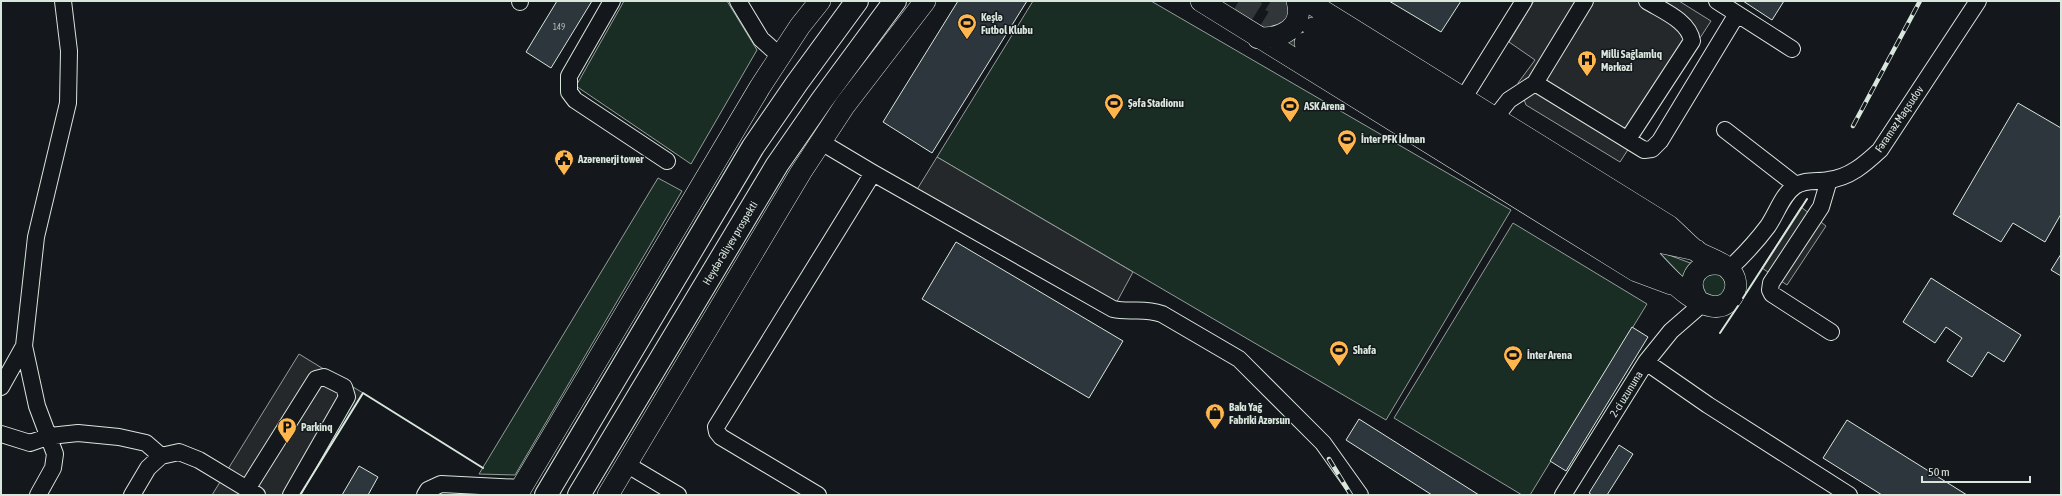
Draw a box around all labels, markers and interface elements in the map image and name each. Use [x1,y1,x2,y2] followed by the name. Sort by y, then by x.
[981,11,1033,36] place label: Keşlə Futbol Klubu
[956,12,978,40] sports icon: Keşlə Futbol Klubu
[553,22,565,32] house number: 149
[1601,48,1662,73] place label: Milli Sağlamlıq Mərkəzi
[1576,49,1598,77] hospital icon: Milli Sağlamlıq Mərkəzi
[1872,83,1926,154] street label: Fəraməz Maqsudov
[1103,92,1125,120] sports icon: Şəfa Stadionu
[1279,95,1301,123] sports icon: ASK Arena
[1128,97,1184,109] place label: Şəfa Stadionu
[1303,100,1345,112] place label: ASK Arena
[1336,128,1358,156] sports icon: İnter PFK İdman
[1361,133,1425,145] place label: İnter PFK İdman
[553,148,575,176] public building icon: Azərenerji tower
[577,153,644,165] place label: Azərenerji tower
[700,199,760,287] street label: Heydər Əliyev prospekti
[1328,339,1350,367] sports icon: Shafa
[1353,344,1376,356] place label: Shafa
[1502,344,1524,372] sports icon: İnter Arena
[1527,349,1572,361] place label: İnter Arena
[1607,369,1645,419] street label: 2-ci uzununa
[1229,401,1290,426] place label: Bakı Yağ Fabriki Azərsun
[1204,402,1226,430] shop icon: Bakı Yağ Fabriki Azərsun
[276,416,298,444] parking icon: Parkinq
[301,421,332,433] place label: Parkinq
[1922,458,2030,484] scale bar
[1928,465,1950,479] text: 50 m

